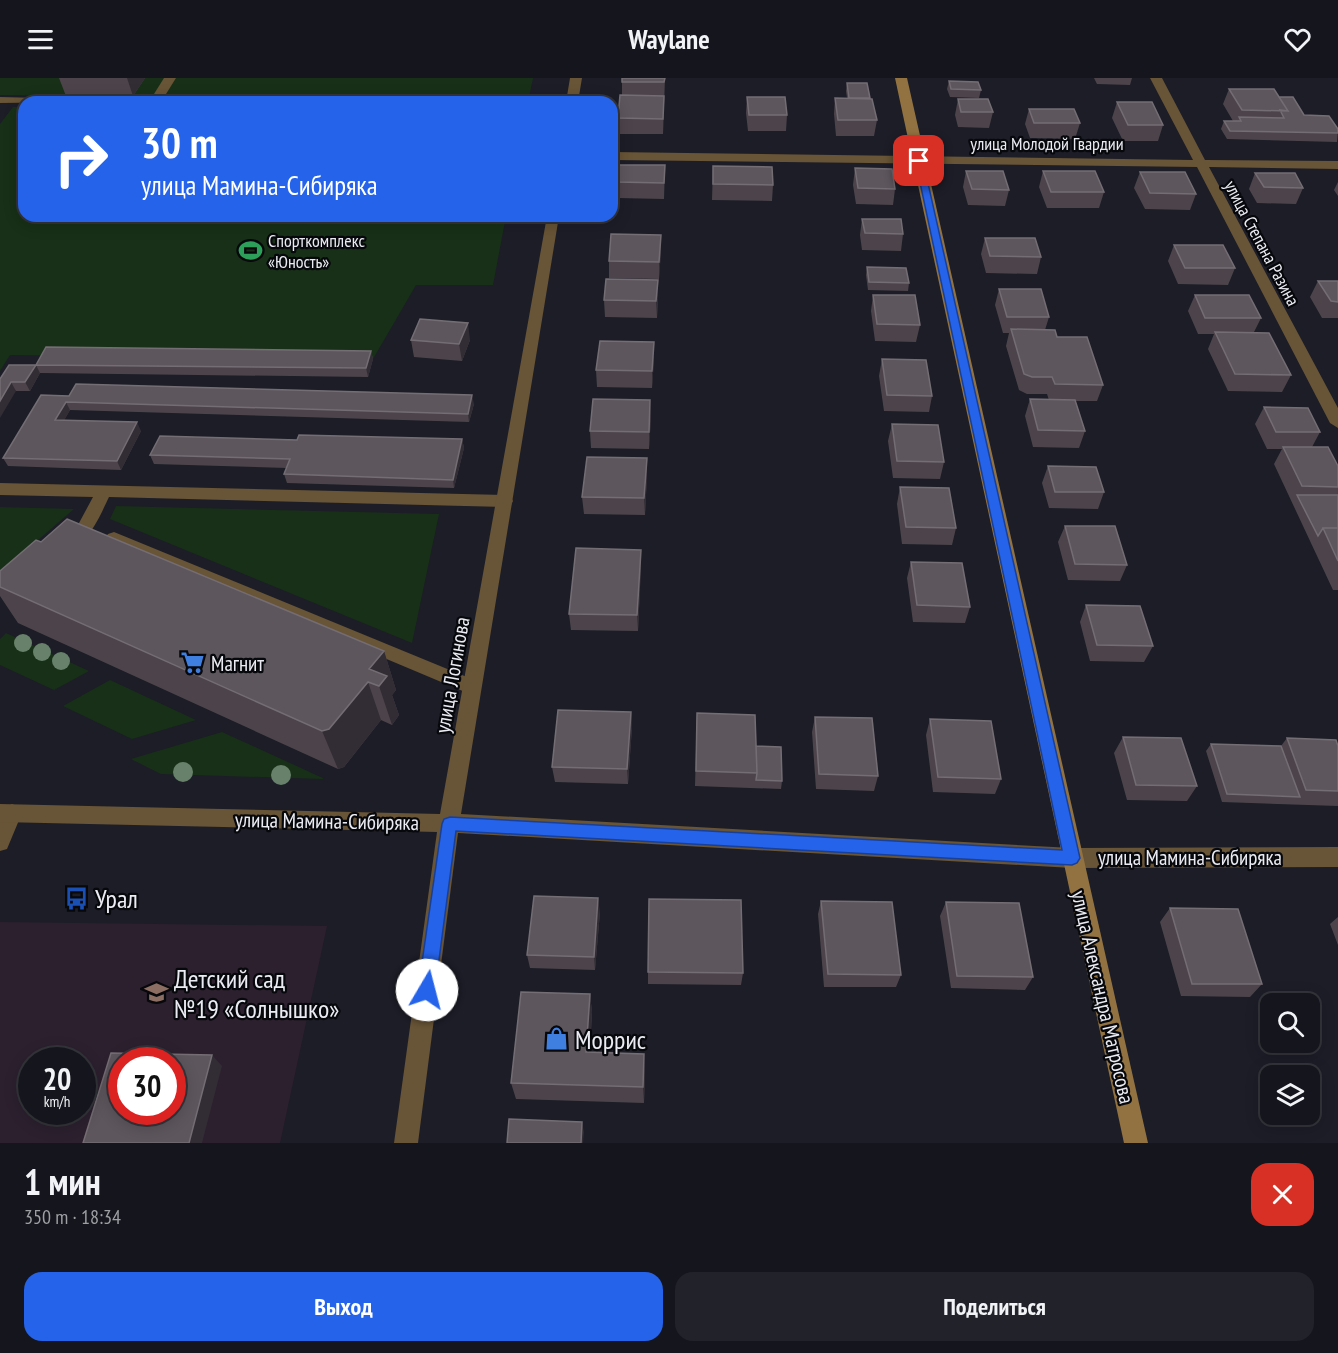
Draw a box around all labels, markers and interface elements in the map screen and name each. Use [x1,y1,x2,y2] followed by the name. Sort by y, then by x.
[628,22,710,56] text: Waylane
[24,23,57,56] icon: menu
[1281,23,1314,56] icon: heart
[141,115,218,170] text: 30 m
[42,120,120,198] icon: right
[970,132,1124,155] street label: улица Молодой Гвардии
[893,135,944,186] pin
[902,144,935,177] icon: arrive
[141,168,378,202] text: улица Мамина-Сибиряка
[1219,176,1305,310] street label: улица Степана Разина
[268,229,365,273] place label: Спорткомплекс «Юность»
[237,237,263,263] sports icon: Спорткомплекс «Юность»
[428,615,476,735] street label: улица Логинова
[180,650,206,676] supermarket icon: Магнит
[211,650,264,677] place label: Магнит
[235,806,419,836] street label: улица Мамина-Сибиряка
[1098,844,1282,871] street label: улица Мамина-Сибиряка
[95,882,138,915] place label: Урал
[64,885,90,911] bus stop icon: Урал
[1065,888,1141,1106] street label: улица Александра Матросова
[395,958,459,1022] position arrow
[174,962,339,1025] place label: Детский сад №19 «Солнышко»
[143,980,169,1006] school or university icon: Детский сад №19 «Солнышко»
[1260,993,1320,1125] map controls
[1260,993,1320,1053] button: search
[575,1023,646,1056] place label: Моррис
[544,1026,570,1052] shop icon: Моррис
[108,1047,186,1125] speed limit sign: 30
[43,1059,71,1098] text: 20
[1260,1065,1320,1125] button: layers
[44,1092,70,1111] text: km/h
[24,1158,101,1205] text: 1 мин
[1251,1163,1314,1226] button: close
[24,1204,121,1230] text: 350 m · 18:34
[24,1272,663,1341] button: Выход
[675,1272,1314,1341] button: Поделиться

